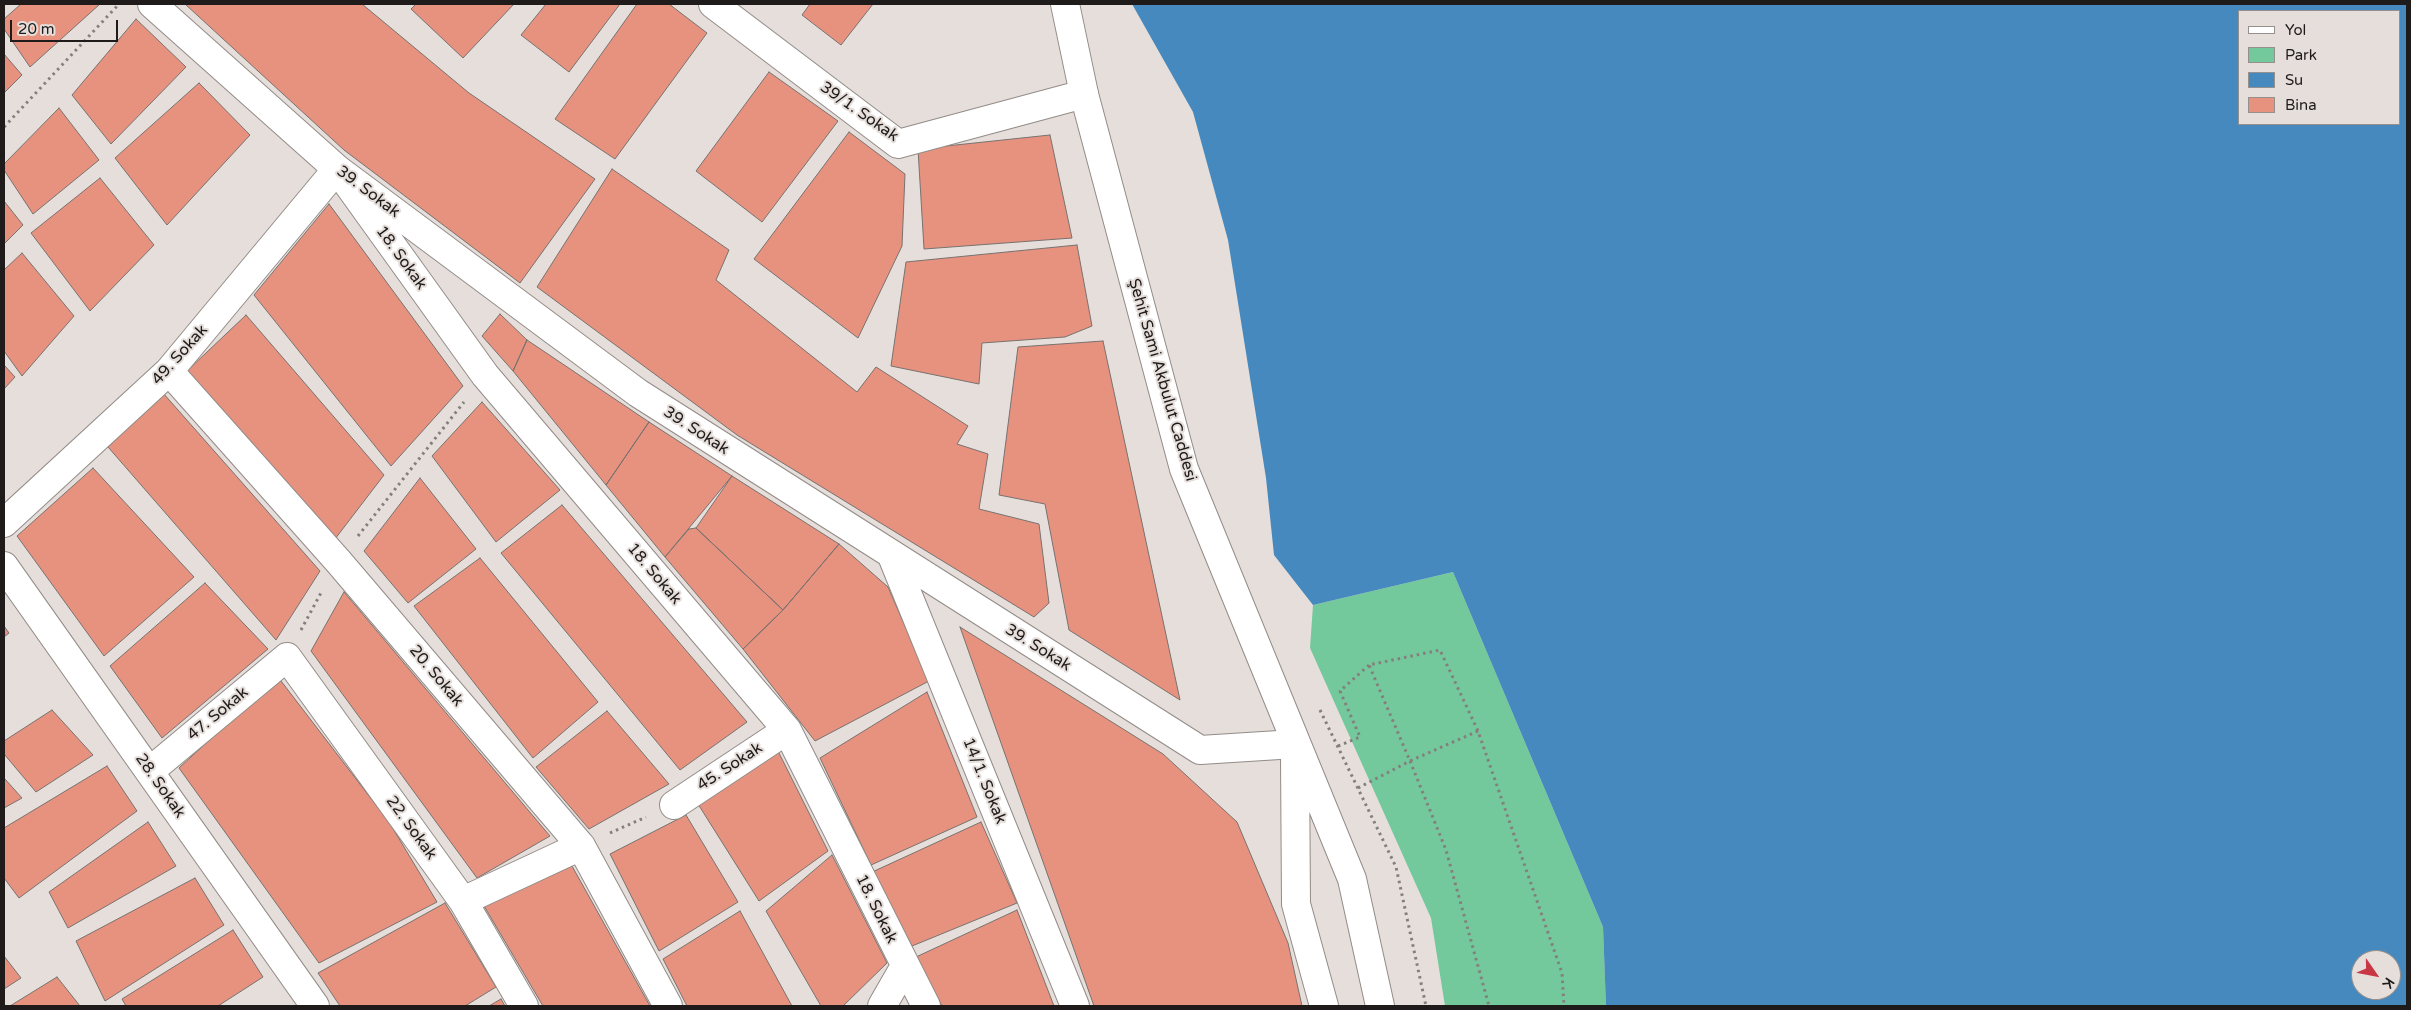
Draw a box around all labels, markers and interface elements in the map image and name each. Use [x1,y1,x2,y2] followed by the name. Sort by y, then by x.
[12,10,120,42] scale bar
[2238,10,2401,125] legend
[18,20,55,38] text: 20 m
[2285,21,2306,39] text: Yol
[2285,46,2317,64] text: Park
[2285,71,2303,89] text: Su
[816,78,902,146] street label: 39/1. Sokak
[2285,96,2317,114] text: Bina
[333,162,403,222] street label: 39. Sokak
[371,222,431,294] street label: 18. Sokak
[1124,276,1200,484] street label: Şehit Sami Akbulut Caddesi
[148,321,212,389] street label: 49. Sokak
[660,403,732,459] street label: 39. Sokak
[623,539,685,609] street label: 18. Sokak
[1001,620,1075,676] street label: 39. Sokak
[405,641,467,711] street label: 20. Sokak
[184,683,252,745] street label: 47. Sokak
[958,735,1010,827] street label: 14/1. Sokak
[694,739,766,795] street label: 45. Sokak
[131,750,189,822] street label: 28. Sokak
[381,792,441,864] street label: 22. Sokak
[851,871,901,947] street label: 18. Sokak
[2351,950,2401,1000] north arrow
[2378,974,2398,991] text: K

